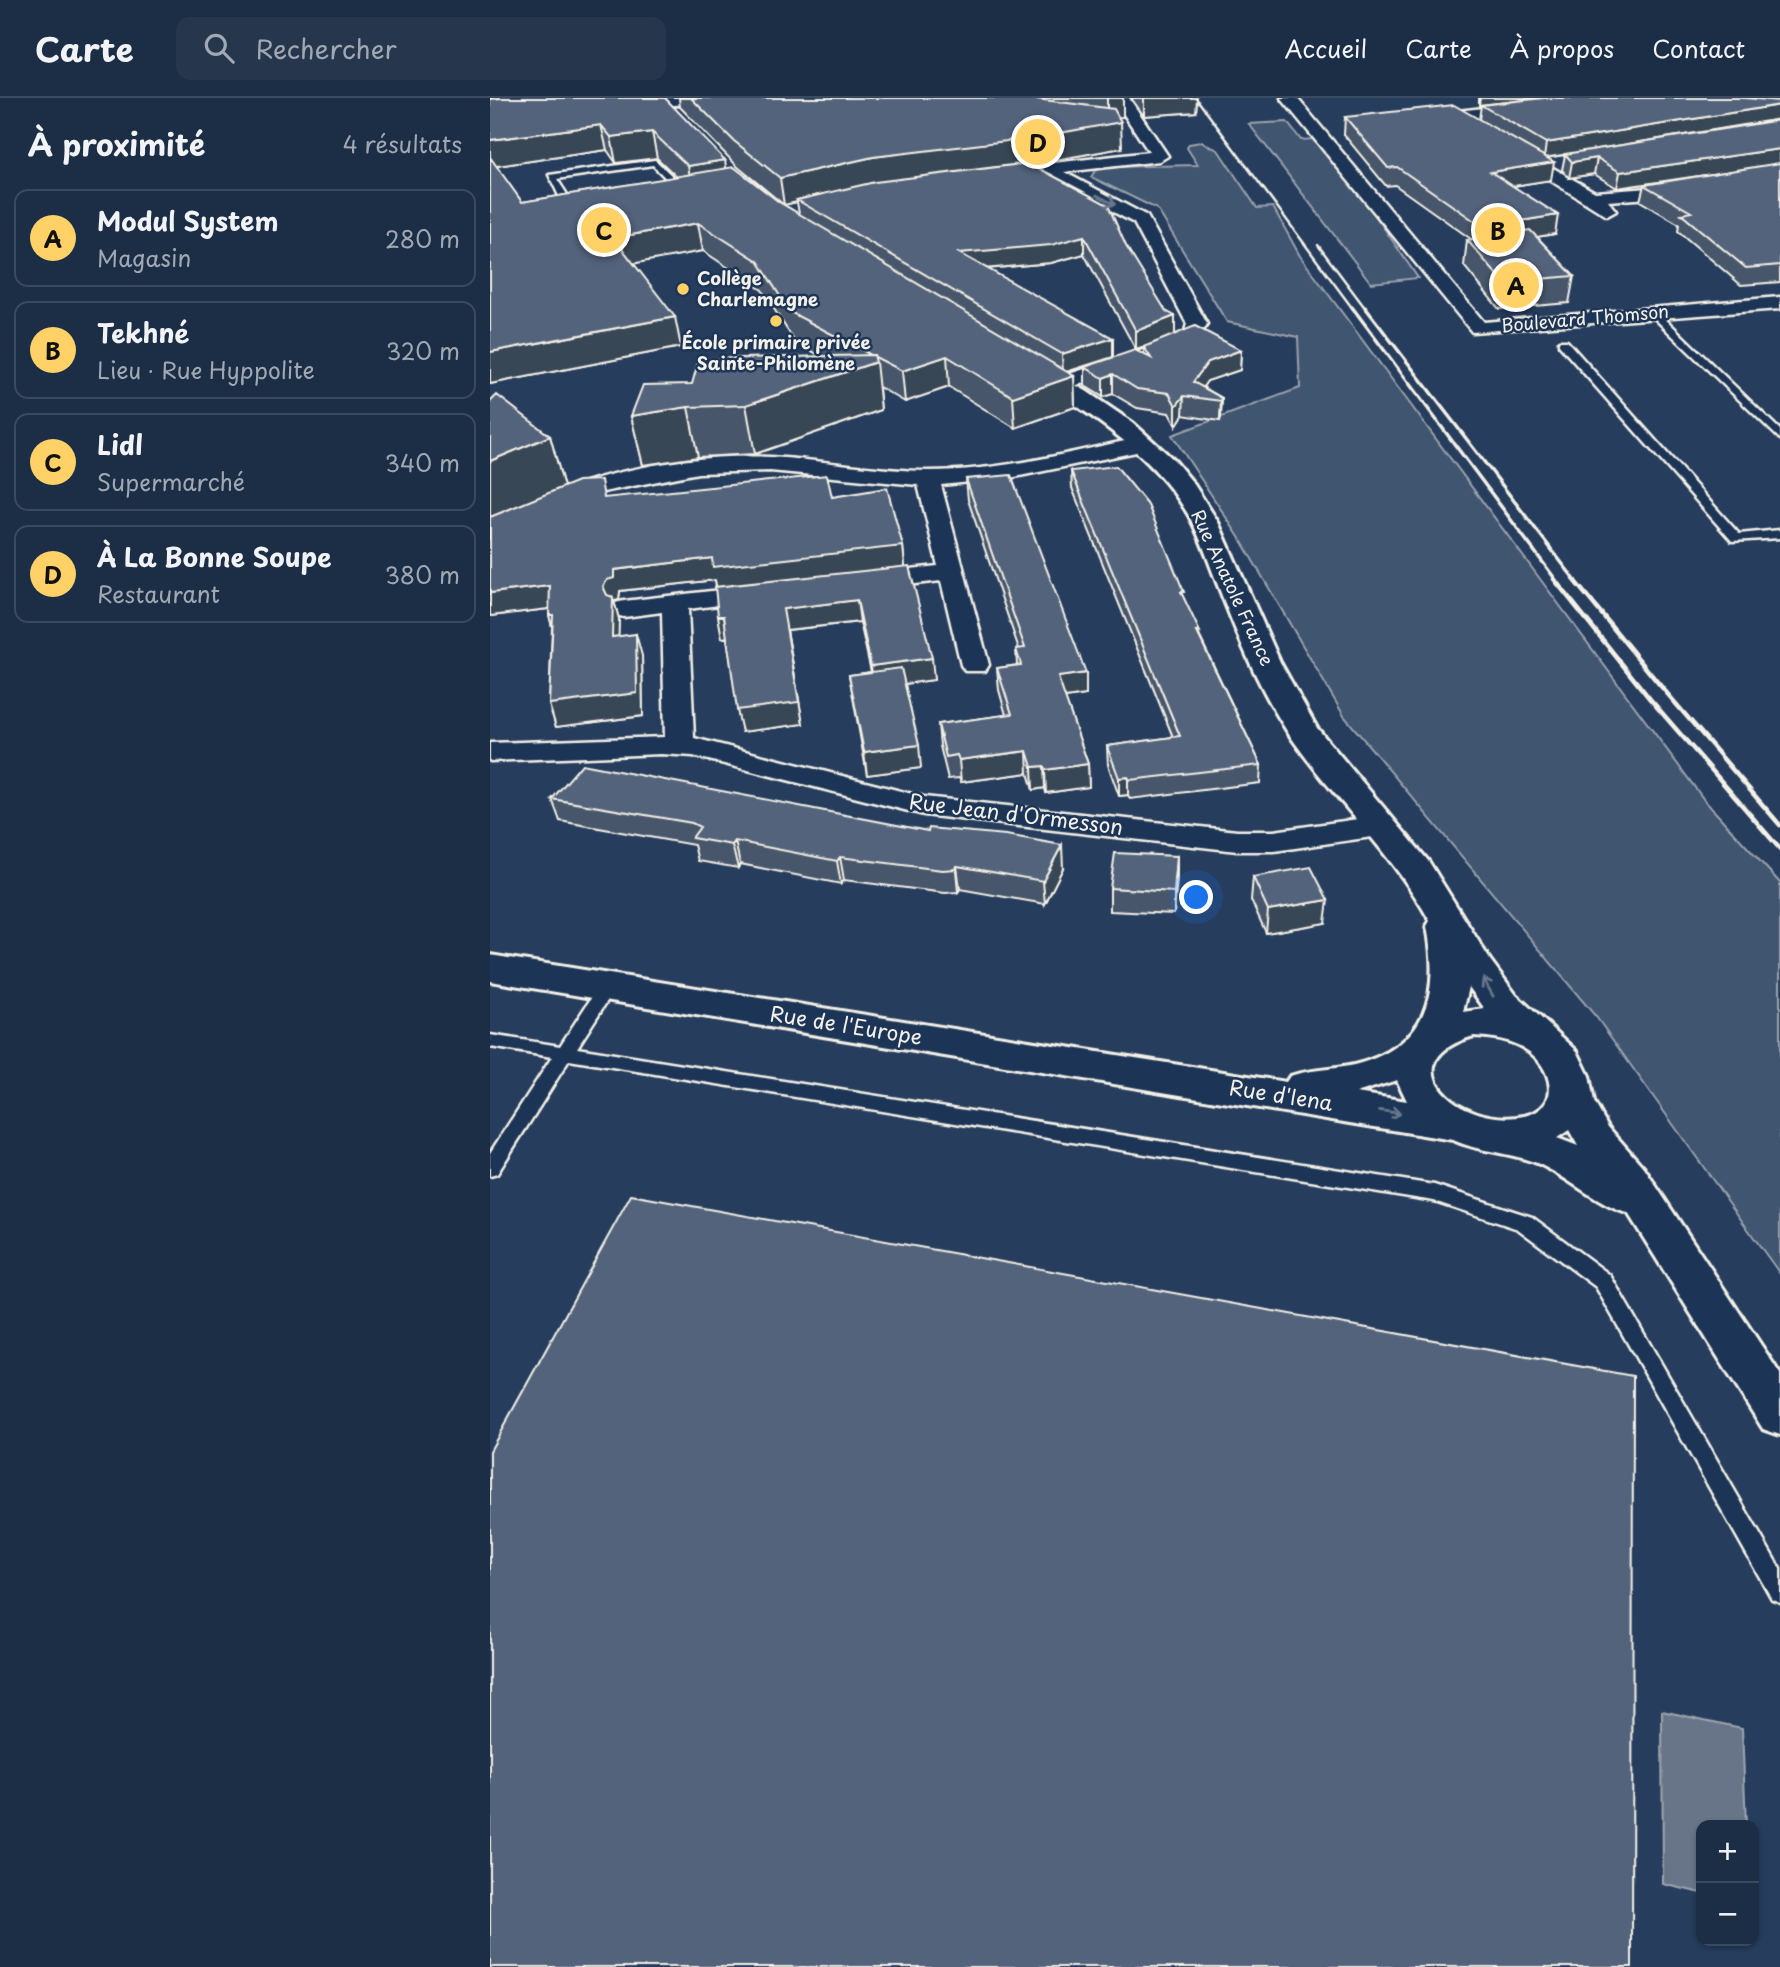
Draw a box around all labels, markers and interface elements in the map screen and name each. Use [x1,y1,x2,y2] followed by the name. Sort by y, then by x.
[176,17,666,80] search box
[35,23,134,73] text: Carte
[200,29,238,67] icon: search
[256,29,397,68] text: Rechercher
[1284,30,1367,66] text: Accueil
[1405,30,1472,66] text: Carte
[1510,30,1614,66] text: À propos
[1652,30,1745,66] text: Contact
[1015,116,1061,168] pin: D
[28,121,205,166] text: À proximité
[343,126,462,161] text: 4 résultats
[1095,194,1116,207] one-way arrow
[97,201,279,240] text: Modul System
[581,204,627,256] pin: C
[1475,204,1521,256] pin: B
[44,221,62,256] text: A
[385,221,460,256] text: 280 m
[97,240,191,275] text: Magasin
[1493,259,1539,311] pin: A
[697,264,818,312] place label: Collège Charlemagne
[675,281,691,297] marker: Collège Charlemagne
[1500,297,1670,338] street label: Boulevard Thomson
[97,313,189,352] text: Tekhné
[768,313,784,329] marker: École primaire privée Sainte-Philomène
[681,328,871,376] place label: École primaire privée Sainte-Philomène
[45,333,61,368] text: B
[386,333,460,368] text: 320 m
[97,352,315,387] text: Lieu · Rue Hyppolite
[97,425,143,464] text: Lidl
[44,445,62,480] text: C
[385,445,460,480] text: 340 m
[97,464,245,499] text: Supermarché
[1185,505,1281,670] street label: Rue Anatole France
[97,537,331,576] text: À La Bonne Soupe
[44,557,62,592] text: D
[385,557,460,592] text: 380 m
[97,576,220,611] text: Restaurant
[907,784,1125,842] street label: Rue Jean d'Ormesson
[1179,880,1213,914] your location
[1481,977,1495,998] one-way arrow
[768,996,925,1052] street label: Rue de l'Europe
[1227,1070,1335,1118] street label: Rue d'Iena
[1378,1106,1401,1119] one-way arrow
[1696,1820,1759,1946] map controls
[1696,1820,1759,1883] button: +
[1696,1883,1759,1946] button: −

